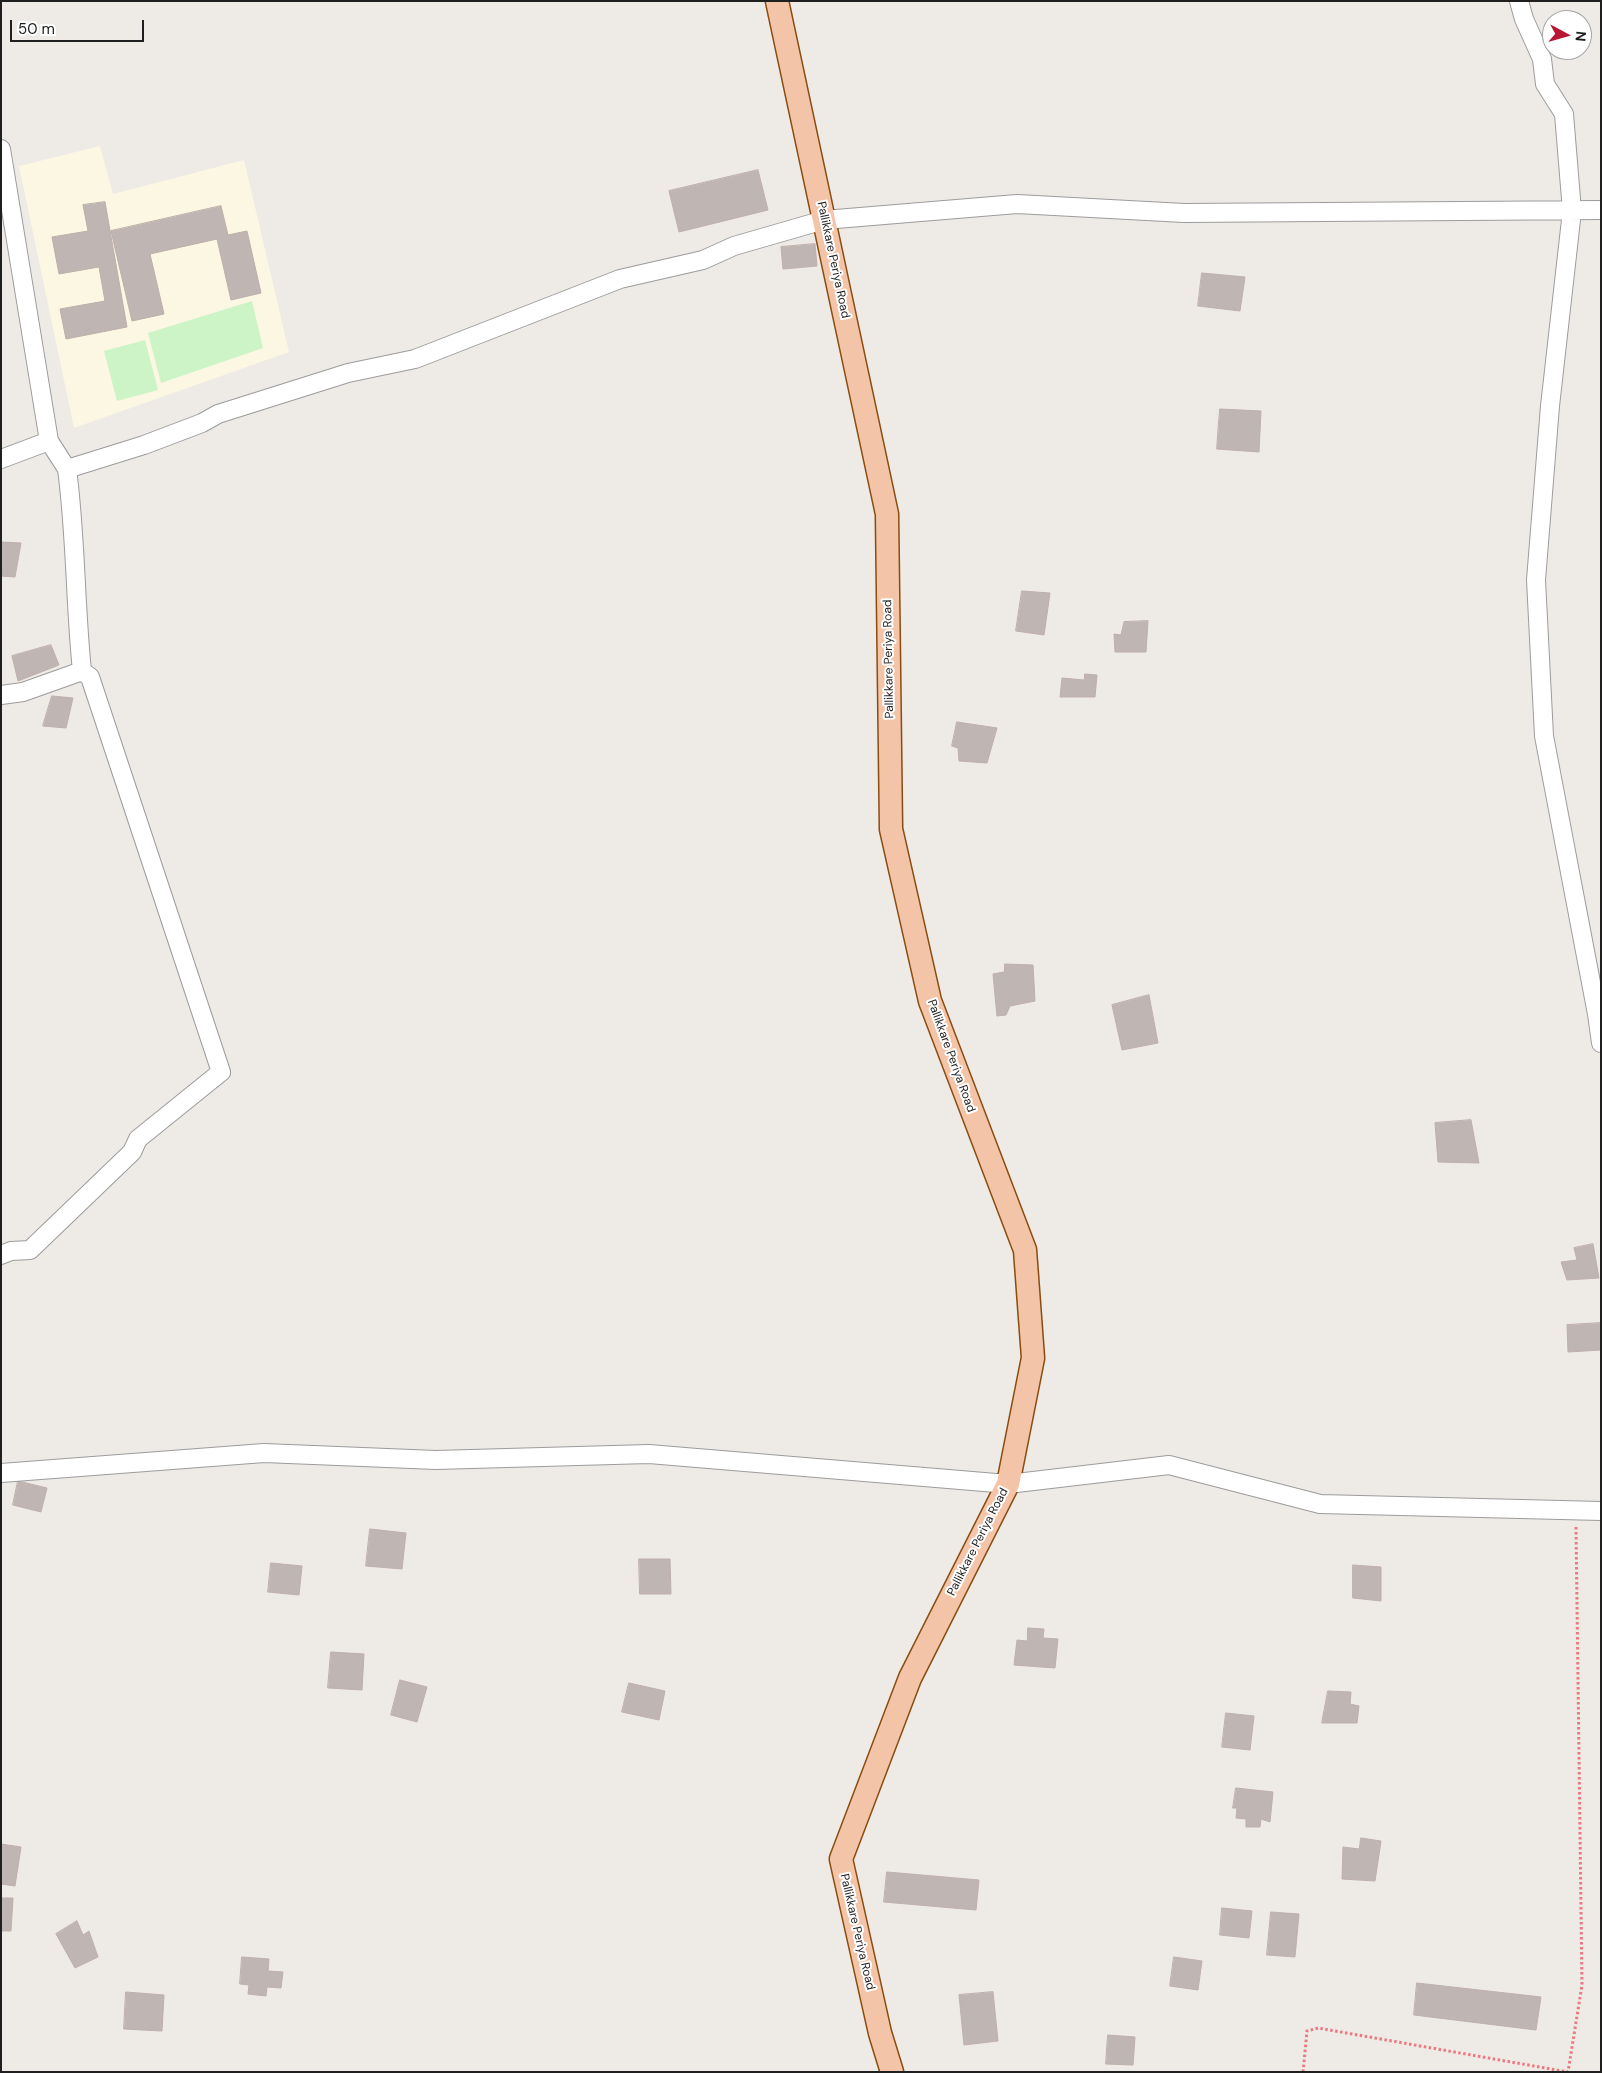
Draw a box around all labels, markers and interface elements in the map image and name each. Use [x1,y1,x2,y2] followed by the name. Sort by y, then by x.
[12,10,146,42] scale bar
[1542,10,1592,60] north arrow
[18,19,55,39] text: 50 m
[1571,30,1590,42] text: N
[814,200,852,320] street label: Pallikkare Periya Road
[881,599,897,719] street label: Pallikkare Periya Road
[924,998,978,1114] street label: Pallikkare Periya Road
[945,1486,1011,1598] street label: Pallikkare Periya Road
[837,1872,877,1992] street label: Pallikkare Periya Road

